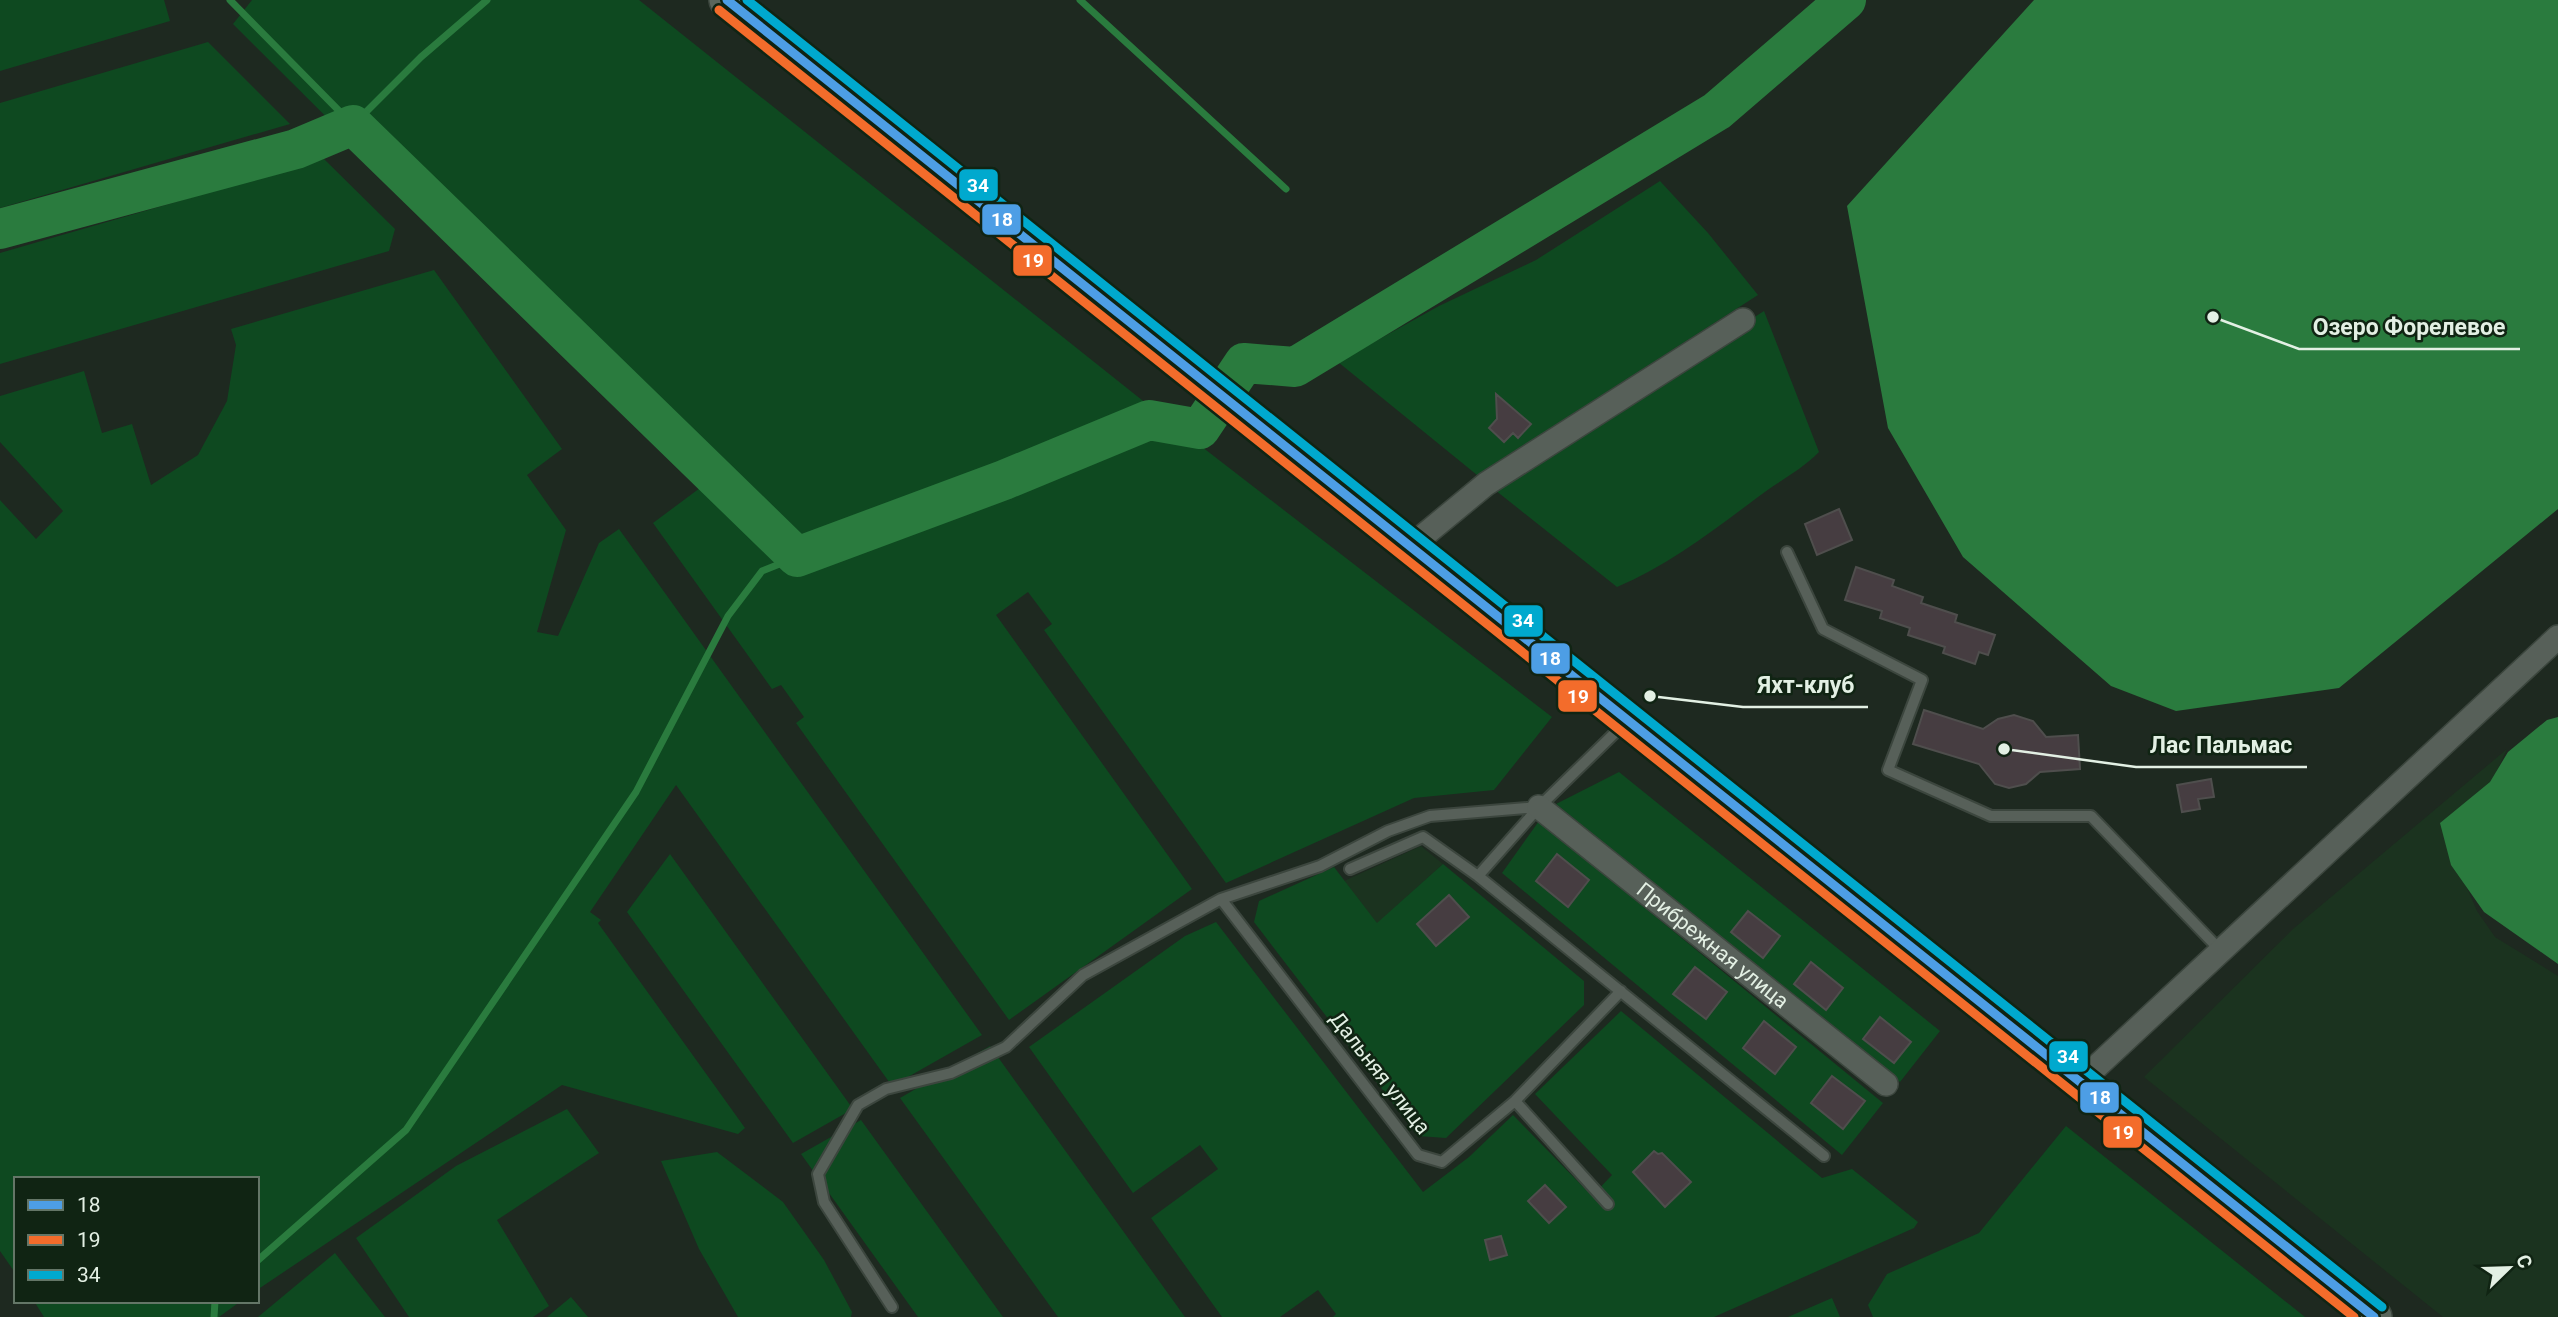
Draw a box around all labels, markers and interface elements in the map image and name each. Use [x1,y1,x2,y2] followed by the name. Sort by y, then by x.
[958,168,999,202] line badge: 34
[967,174,989,197] text: 34
[981,203,1022,236] line badge: 18
[991,208,1013,231] text: 18
[1012,244,1053,277] line badge: 19
[1022,249,1044,272] text: 19
[2299,305,2520,349] callout: Озеро Форелевое
[2313,314,2505,341] text: Озеро Форелевое
[1503,604,1544,638] line badge: 34
[1512,609,1534,632] text: 34
[1530,642,1571,675] line badge: 18
[1539,647,1561,670] text: 18
[1743,663,1868,707] callout: Яхт-клуб
[1757,672,1854,699] text: Яхт-клуб
[1557,679,1598,713] line badge: 19
[1567,685,1589,708] text: 19
[2136,723,2307,767] callout: Лас Пальмас
[2150,732,2292,759] text: Лас Пальмас
[1632,878,1793,1013] street label: Прибрежная улица
[1325,1007,1435,1139] street label: Дальняя улица
[2048,1040,2089,1073] line badge: 34
[2057,1045,2079,1068] text: 34
[2079,1081,2120,1114] line badge: 18
[2089,1086,2111,1109] text: 18
[2102,1115,2143,1149] line badge: 19
[2112,1121,2134,1144] text: 19
[14,1177,259,1303] legend
[77,1193,101,1217] text: 18
[77,1228,101,1252] text: 19
[2474,1233,2544,1303] north arrow
[2511,1251,2537,1272] text: С
[77,1263,101,1287] text: 34

